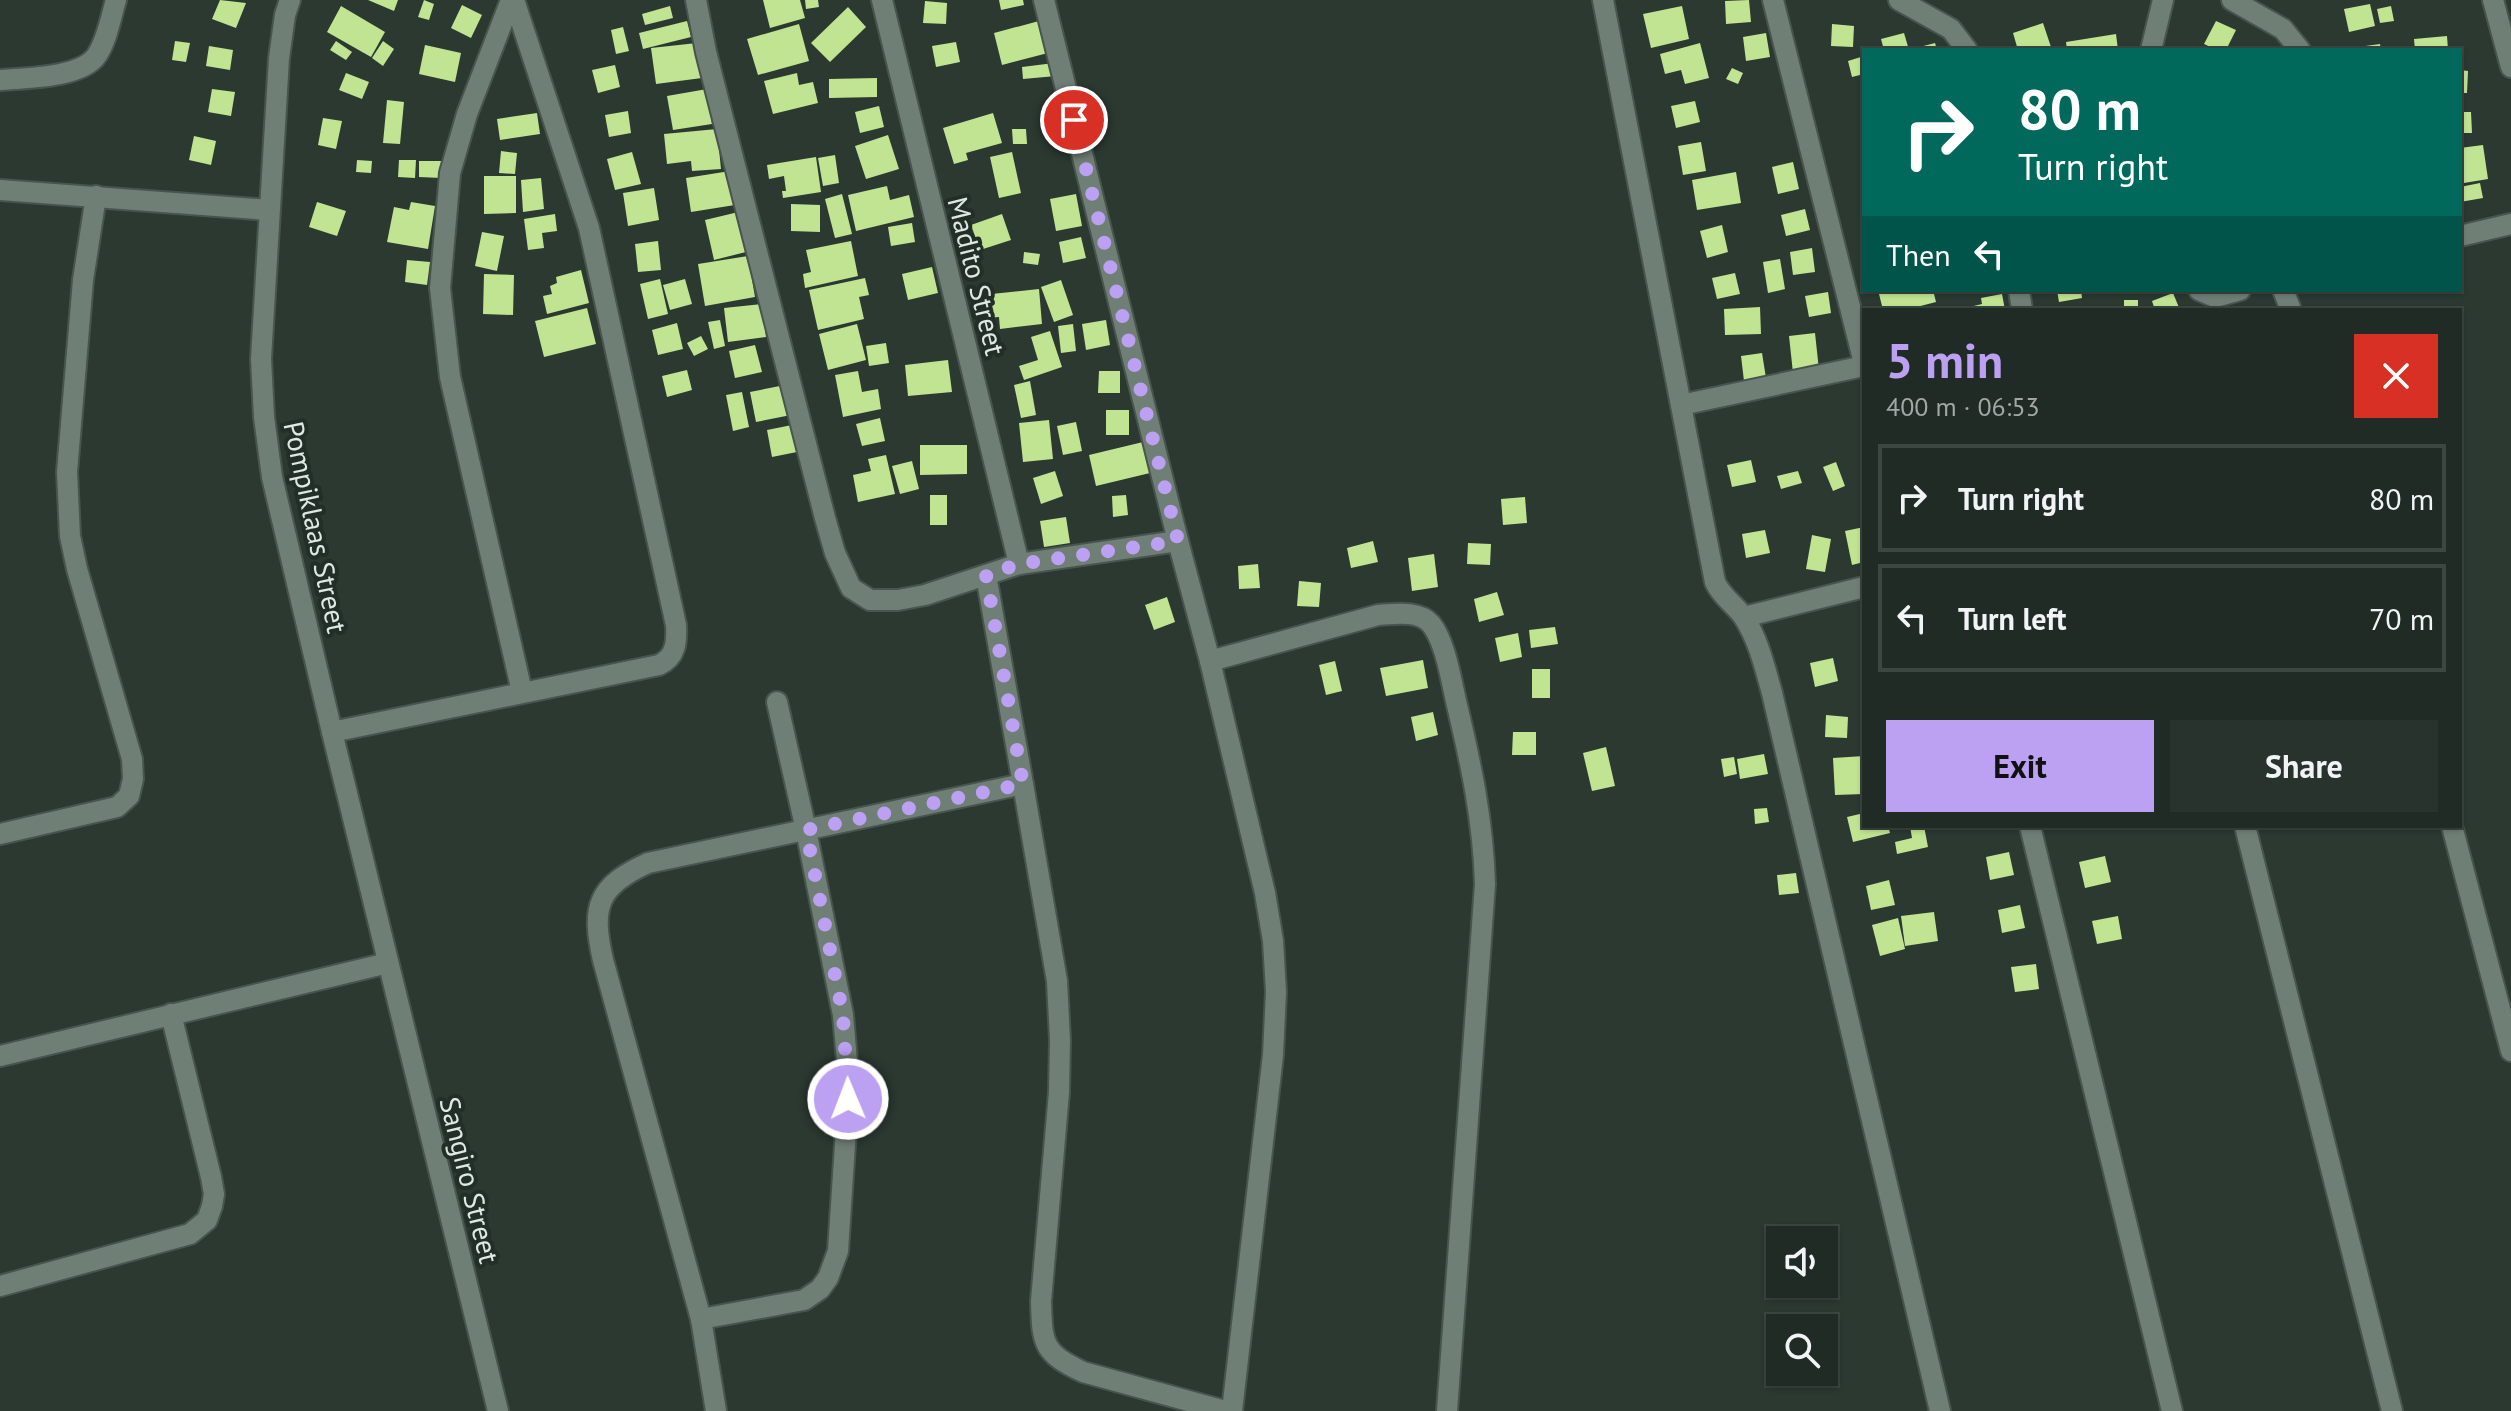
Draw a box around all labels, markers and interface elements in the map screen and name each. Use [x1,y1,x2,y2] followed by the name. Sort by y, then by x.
[2018,73,2141,145] text: 80 m
[1886,80,1990,184] icon: right
[1040,86,1108,154] pin
[1052,98,1096,142] icon: arrive
[2018,143,2168,190] text: Turn right
[939,193,1015,359] street label: Madito Street
[1967,232,2011,276] icon: left
[1886,235,1951,274] text: Then
[1886,329,2003,391] text: 5 min
[2354,334,2438,418] button: close
[1886,390,2040,423] text: 400 m · 06:53
[276,418,357,637] street label: Pompiklaas Street
[1890,476,1934,520] icon: right
[1958,479,2084,518] text: Turn right
[2369,479,2434,518] text: 80 m
[1890,596,1934,640] icon: left
[1958,599,2066,638] text: Turn left
[2369,599,2434,638] text: 70 m
[1886,720,2154,812] button: Exit
[2170,720,2438,812] button: Share
[806,1057,890,1141] position arrow
[431,1093,509,1268] street label: Sangiro Street
[1766,1226,1838,1386] map controls
[1766,1226,1838,1298] button: sound
[1766,1314,1838,1386] button: search

